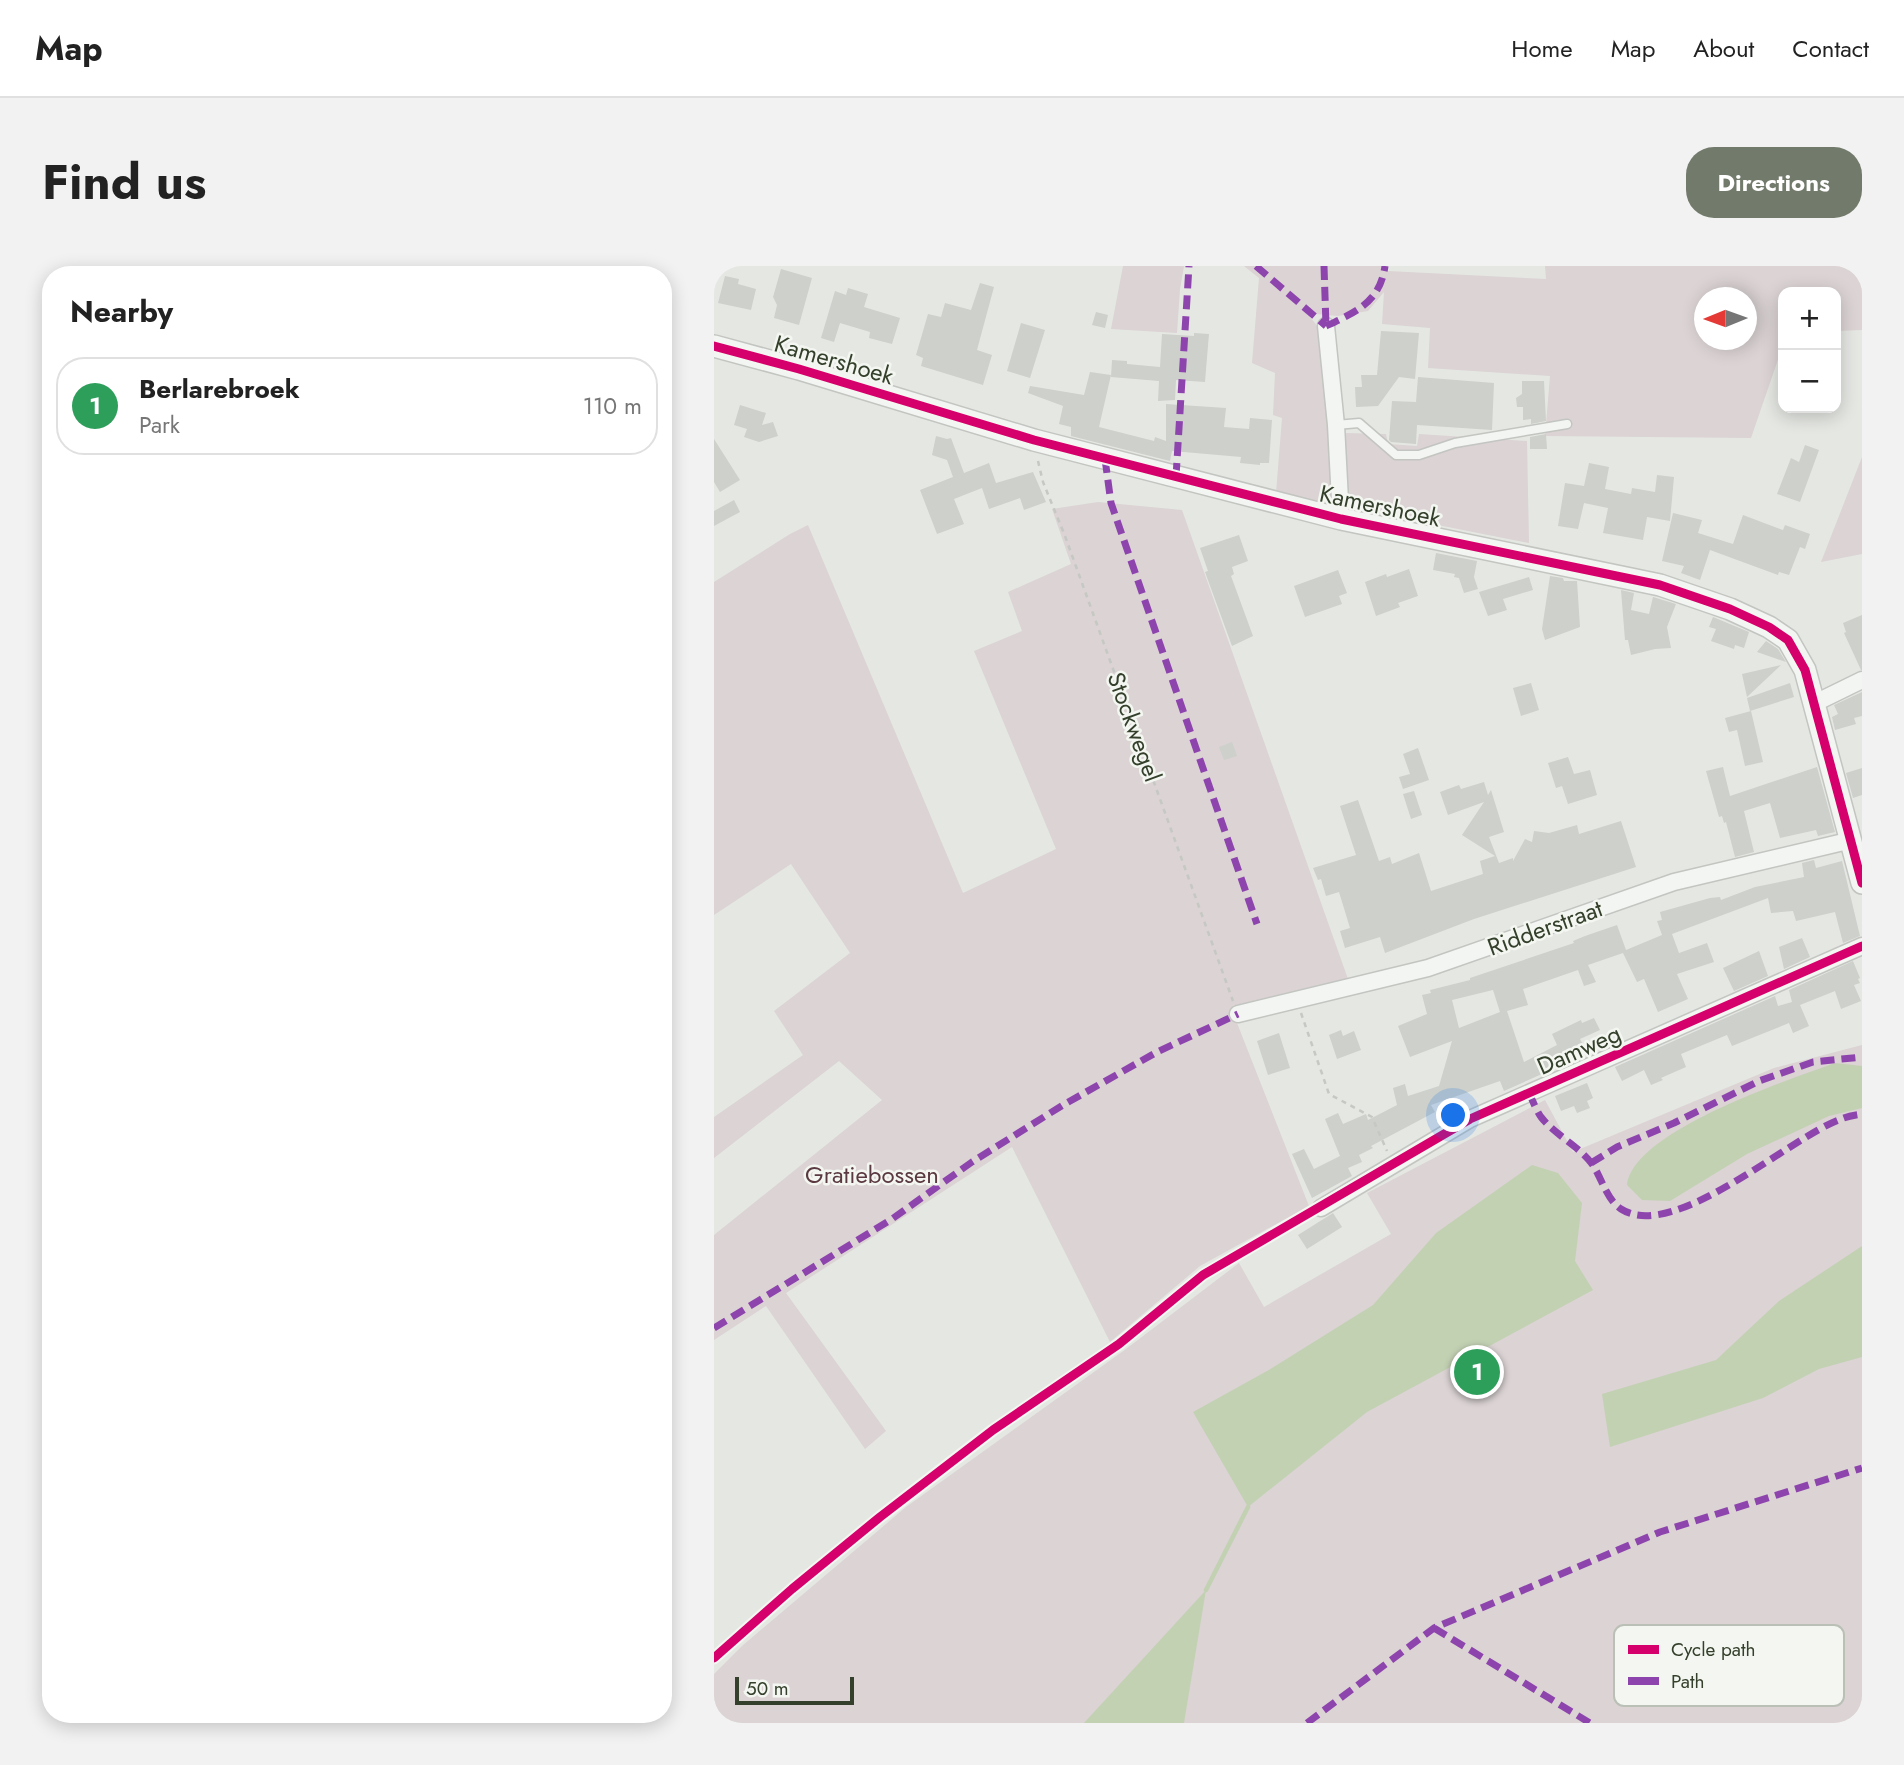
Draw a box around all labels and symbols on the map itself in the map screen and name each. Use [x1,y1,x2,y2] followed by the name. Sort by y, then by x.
[1694,287,1757,350] north arrow
[770,326,898,393] street label: Kamershoek
[1316,476,1444,535] street label: Kamershoek
[1098,667,1170,787] street label: Stockwegel
[1482,890,1607,965] street label: Ridderstraat
[1531,1016,1626,1084] street label: Damweg
[1436,1098,1470,1132] your location
[805,1157,939,1192] park label: Gratiebossen
[1454,1346,1500,1398] pin: 1
[1614,1625,1844,1706] legend
[1671,1636,1756,1663] text: Cycle path
[1671,1668,1705,1695] text: Path
[735,1674,854,1706] scale bar

